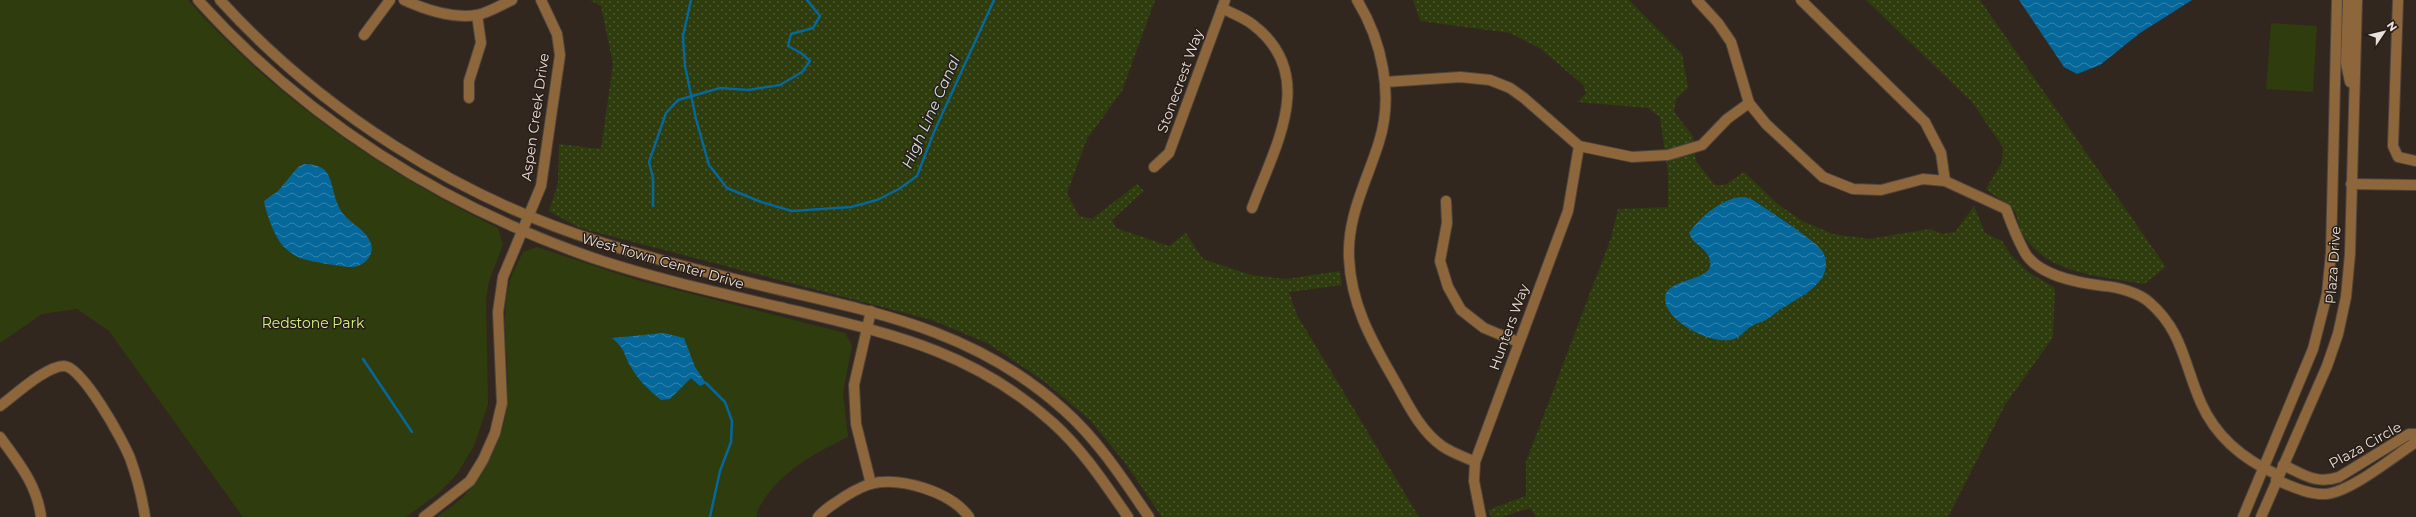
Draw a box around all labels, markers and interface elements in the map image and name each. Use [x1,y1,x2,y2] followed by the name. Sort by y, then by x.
[2364,12,2404,52] north arrow
[2384,19,2400,34] text: N
[1153,26,1207,135] street label: Stonecrest Way
[517,52,553,182] street label: Aspen Creek Drive
[897,52,964,171] water label: High Line Canal
[2321,226,2345,304] street label: Plaza Drive
[580,229,746,293] street label: West Town Center Drive
[1485,281,1533,373] street label: Hunters Way
[262,314,365,332] park label: Redstone Park
[2326,418,2404,472] street label: Plaza Circle

